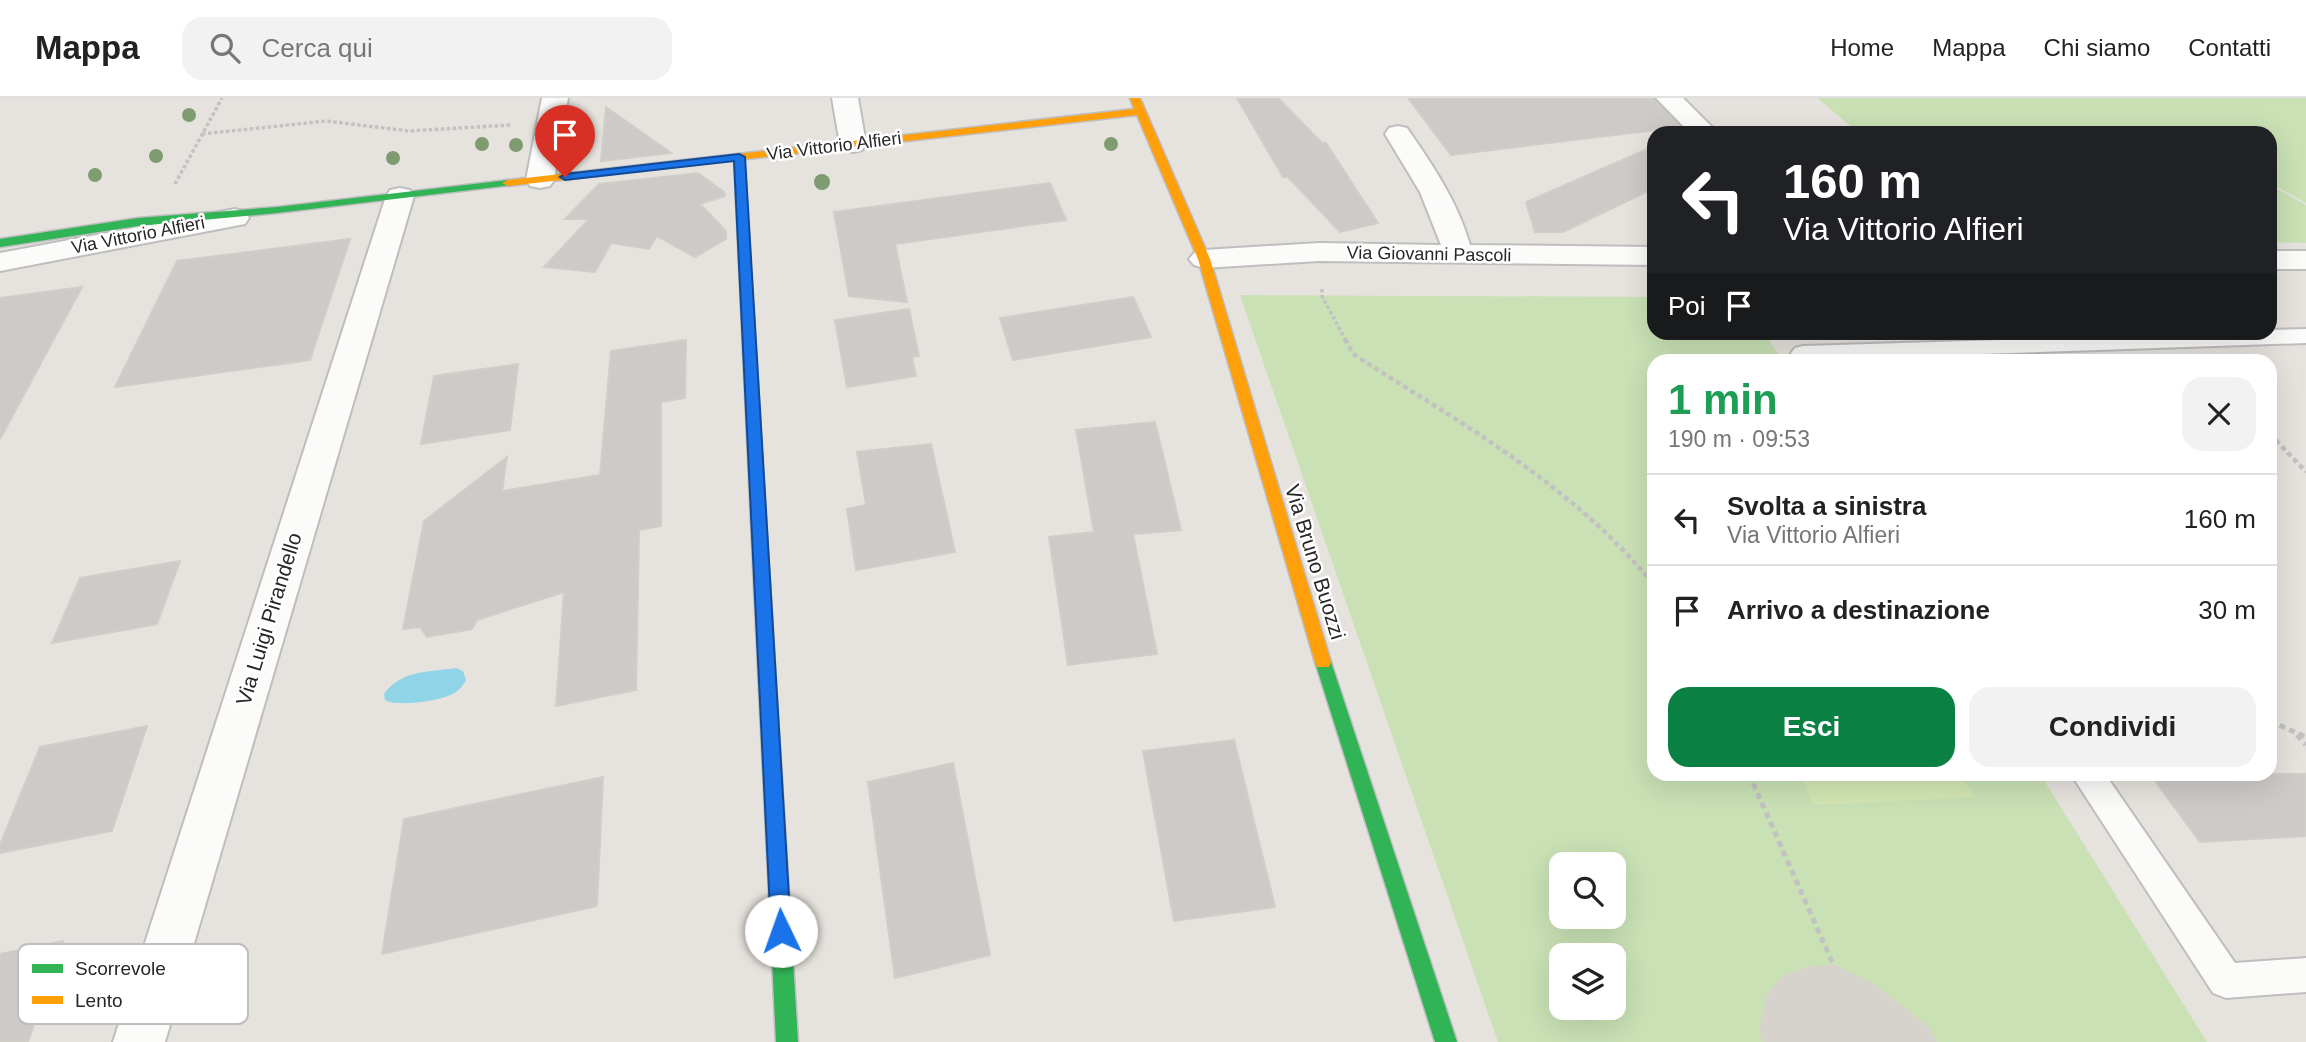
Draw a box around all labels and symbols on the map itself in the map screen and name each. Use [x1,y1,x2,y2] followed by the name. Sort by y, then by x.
[535,105,595,177] pin
[766,128,902,164] street label: Via Vittorio Alfieri
[70,212,206,258] street label: Via Vittorio Alfieri
[1346,243,1512,265] street label: Via Giovanni Pascoli
[1281,482,1350,642] street label: Via Bruno Buozzi
[231,530,306,708] street label: Via Luigi Pirandello
[744,894,818,968] position arrow
[18,944,248,1024] legend
[75,958,166,979] text: Scorrevole
[75,990,123,1011] text: Lento

